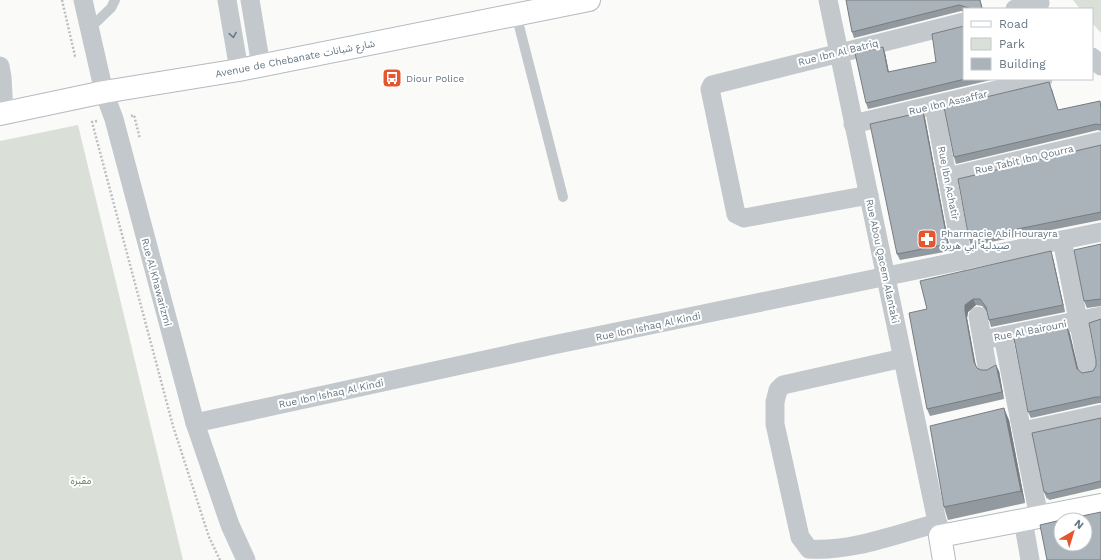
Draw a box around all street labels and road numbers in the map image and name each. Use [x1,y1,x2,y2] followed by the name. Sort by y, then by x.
[797,37,879,68] street label: Rue Ibn Al Batriq
[214,38,376,81] street label: Avenue de Chebanate شارع شبانات
[908,88,988,117] street label: Rue Ibn Assaffar
[974,143,1075,176] street label: Rue Tabit Ibn Qourra
[936,145,961,221] street label: Rue Ibn Achatir
[864,198,901,324] street label: Rue Abou Qacem Alantaki
[139,237,174,327] street label: Rue Al Khawarizmi
[595,310,702,343] street label: Rue Ibn Ishaq Al Kindi
[993,318,1067,343] street label: Rue Al Bairouni
[278,377,385,410] street label: Rue Ibn Ishaq Al Kindi

